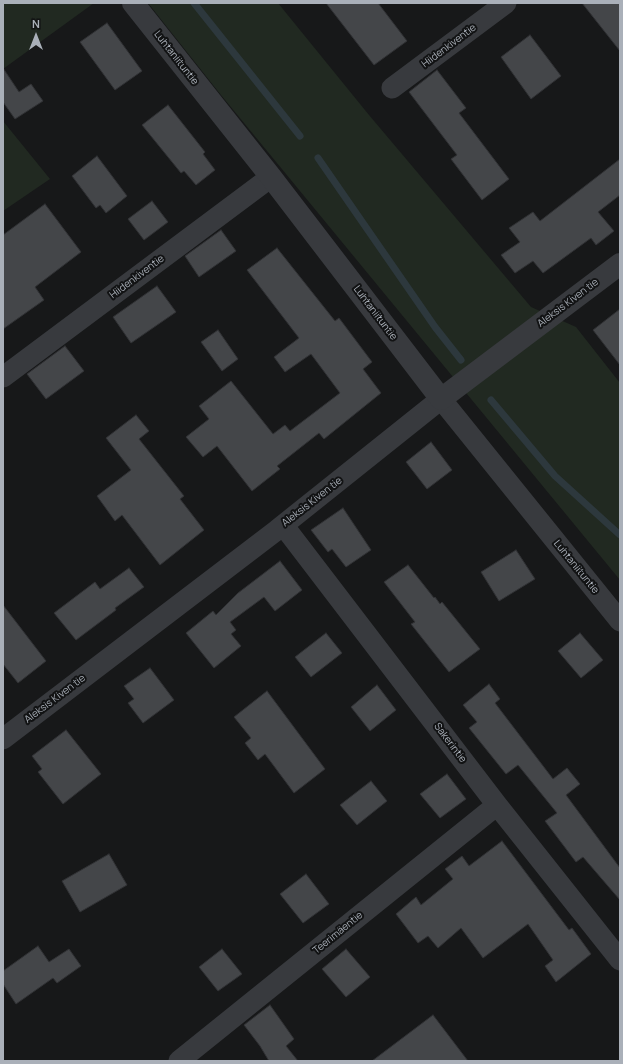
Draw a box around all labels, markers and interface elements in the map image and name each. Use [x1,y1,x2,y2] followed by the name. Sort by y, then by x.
[16,16,56,56] north arrow
[32,16,40,31] text: N
[419,22,479,70] street label: Hiidenkiventie
[151,29,201,87] street label: Luhtaniituntie
[107,253,167,301] street label: Hiidenkiventie
[535,276,601,330] street label: Aleksis Kiven tie
[351,283,399,343] street label: Luhtaniituntie
[279,475,345,529] street label: Aleksis Kiven tie
[551,538,601,596] street label: Luhtaniituntie
[22,672,88,726] street label: Aleksis Kiven tie
[431,721,469,765] street label: Sakerintie
[311,909,365,957] street label: Teerimäentie

